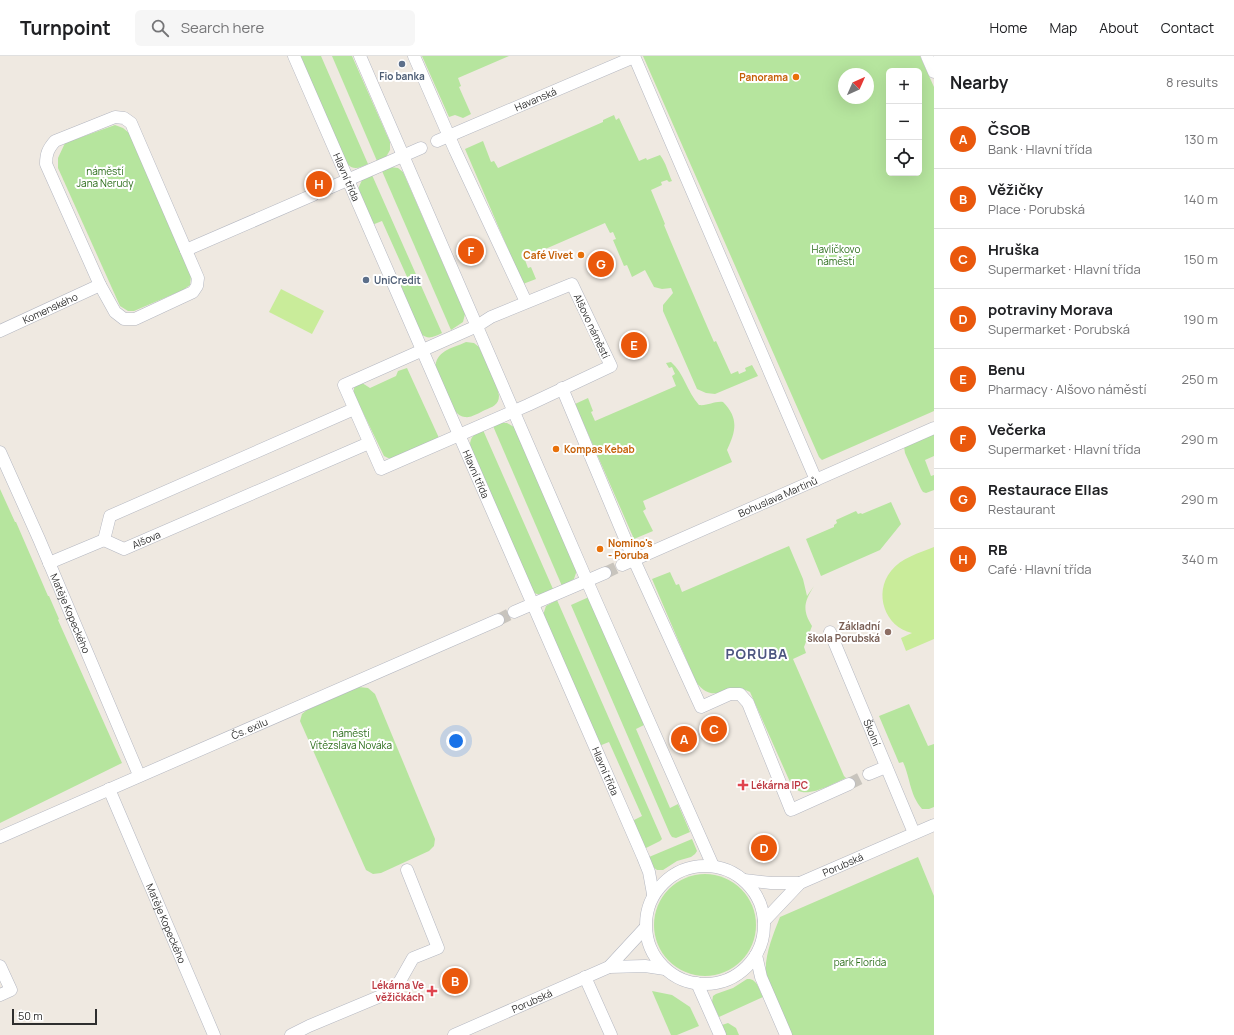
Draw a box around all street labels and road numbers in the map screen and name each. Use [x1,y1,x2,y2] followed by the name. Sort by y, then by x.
[512,84,559,114] street label: Havanská
[330,151,363,203] street label: Hlavní třída
[20,289,80,327] street label: Komenského
[571,291,613,361] street label: Alšovo náměstí
[459,448,493,500] street label: Hlavní třída
[736,473,819,520] street label: Bohuslava Martinů
[130,527,163,552] street label: Alšova
[47,571,94,655] street label: Matěje Kopeckého
[229,714,270,742] street label: Čs. exilu
[860,717,884,749] street label: Školní
[589,745,622,797] street label: Hlavní třída
[820,849,865,879] street label: Porubská
[143,881,190,965] street label: Matěje Kopeckého
[509,986,554,1016] street label: Porubská

